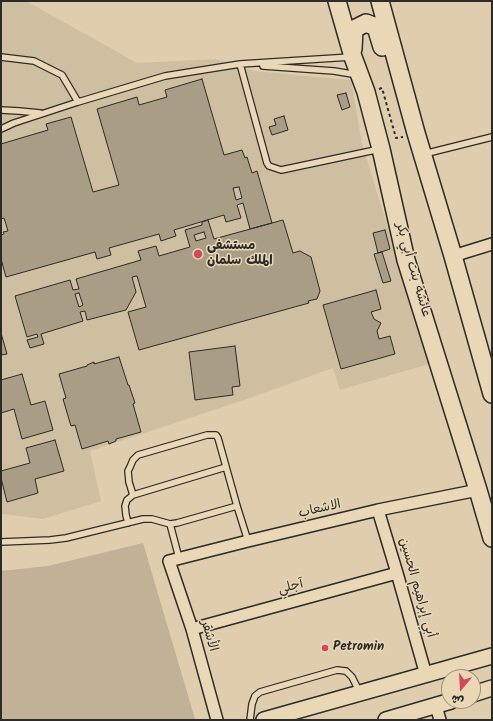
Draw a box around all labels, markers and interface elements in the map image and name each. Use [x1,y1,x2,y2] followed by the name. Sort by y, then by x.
[391,221,433,319] street label: عائشة بنت أبي بكر
[207,239,273,270] place label: مستشفى الملك سلمان
[192,248,204,260] marker: مستشفى الملك سلمان
[297,498,343,522] street label: الاشعاب
[394,536,438,640] street label: أبي إبراهيم الحسين
[277,577,305,599] street label: آجلي
[196,618,220,654] street label: الأشقر
[333,640,384,656] place label: Petromin
[320,643,330,653] marker: Petromin
[441,669,481,709] north arrow
[449,689,466,710] text: ش

